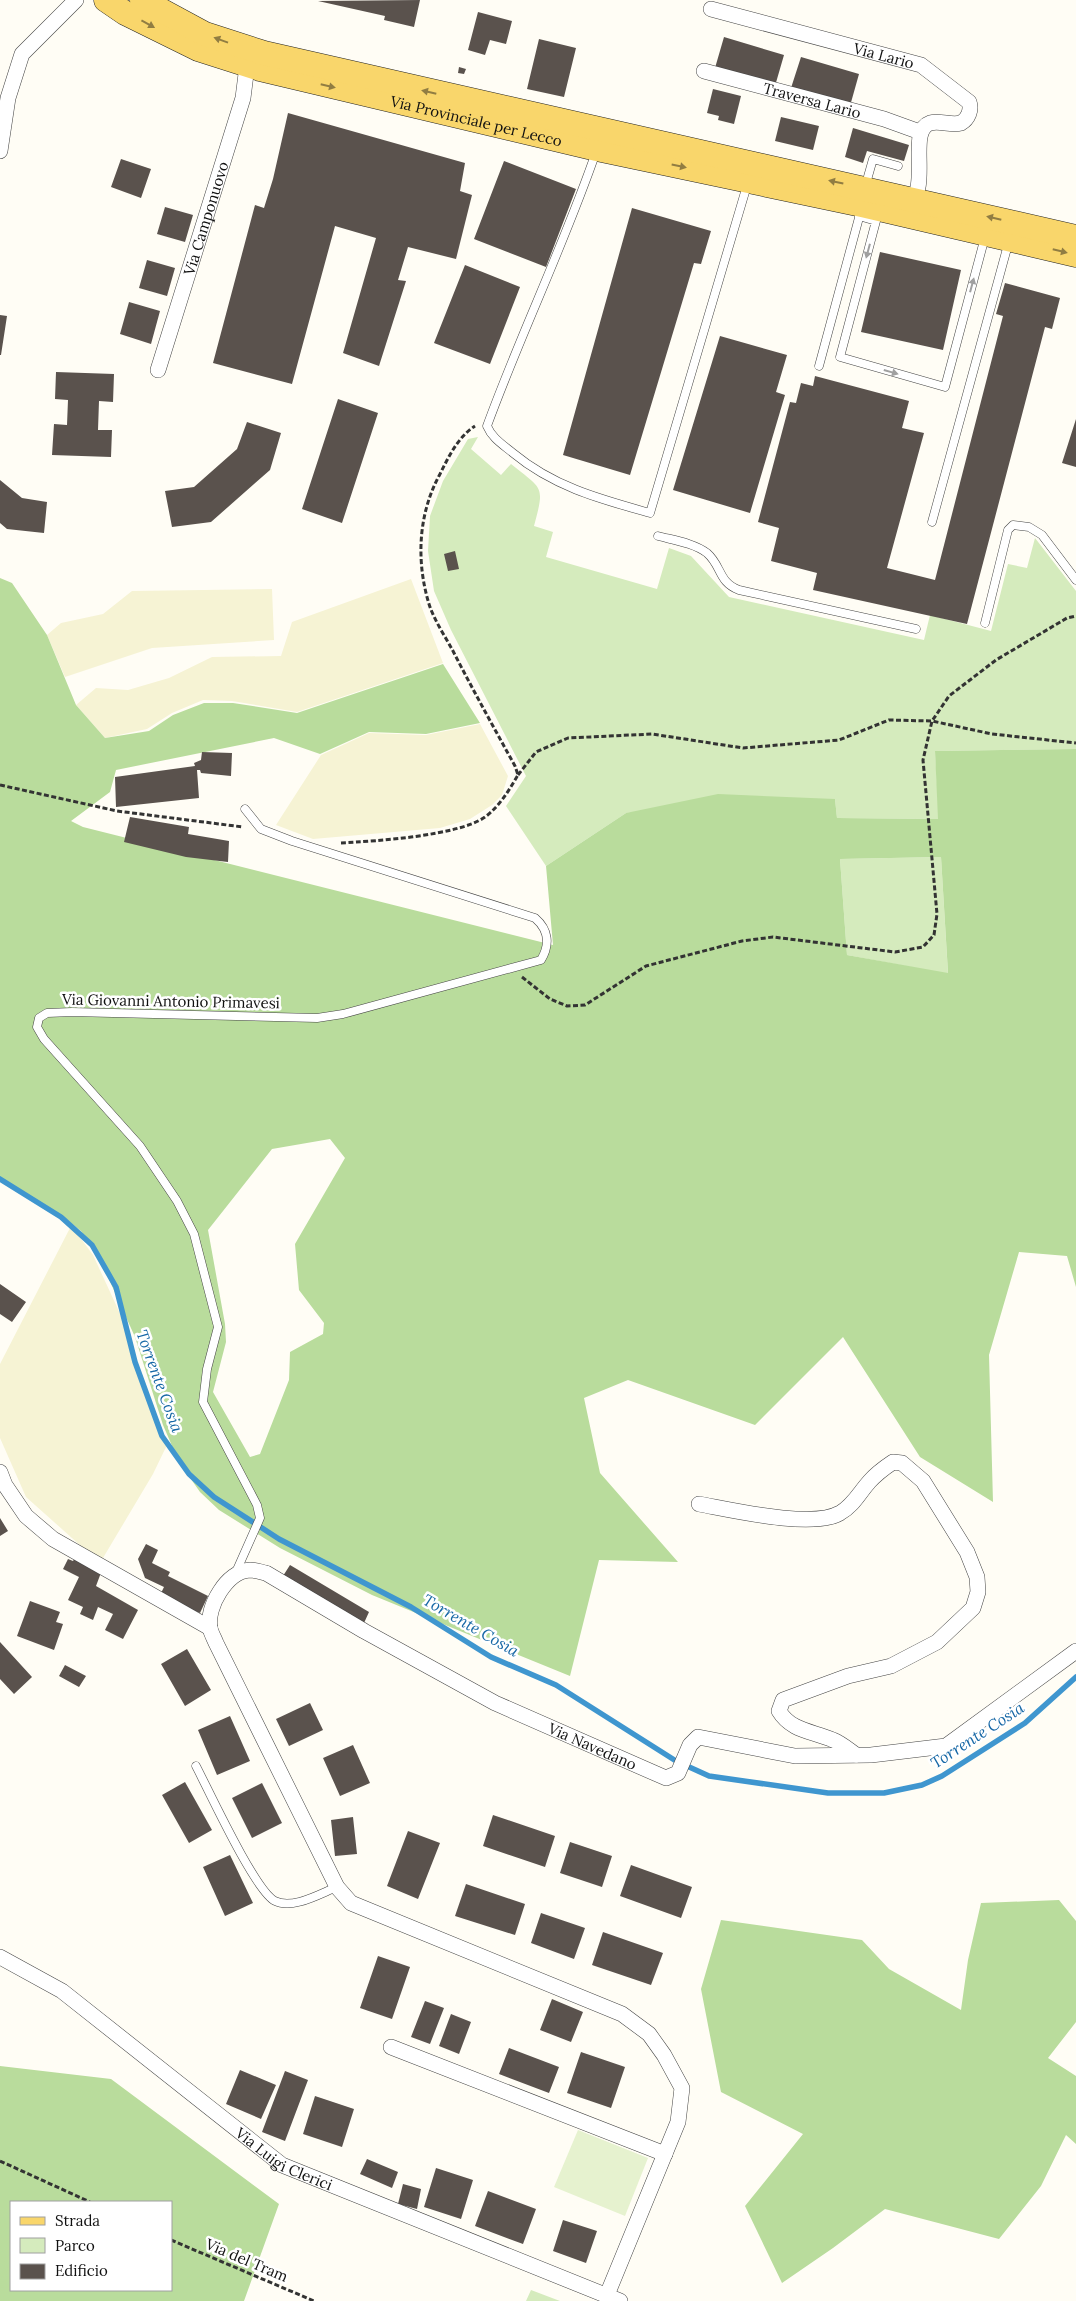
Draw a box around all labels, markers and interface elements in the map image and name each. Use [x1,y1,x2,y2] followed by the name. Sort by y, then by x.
[141,19,155,28] one-way arrow
[213,36,228,43] one-way arrow
[851,38,916,72] street label: Via Lario
[761,78,863,122] street label: Traversa Lario
[321,82,336,90] one-way arrow
[422,88,437,96] one-way arrow
[388,91,564,150] street label: Via Provinciale per Lecco
[178,159,232,278] street label: Via Camponuovo
[672,162,687,170] one-way arrow
[827,178,843,186] one-way arrow
[987,214,1002,222] one-way arrow
[864,244,872,259] one-way arrow
[1052,247,1067,255] one-way arrow
[969,277,977,292] one-way arrow
[883,368,898,376] one-way arrow
[61,990,280,1012] street label: Via Giovanni Antonio Primavesi
[132,1327,188,1435] water label: Torrente Cosia
[420,1589,523,1661] water label: Torrente Cosia
[927,1697,1028,1773] water label: Torrente Cosia
[545,1718,640,1774] street label: Via Navedano
[231,2122,335,2194] street label: Via Luigi Clerici
[10,2201,172,2291] legend
[55,2211,100,2230] text: Strada
[202,2234,291,2286] street label: Via del Tram
[55,2236,95,2255] text: Parco
[55,2261,108,2280] text: Edificio

